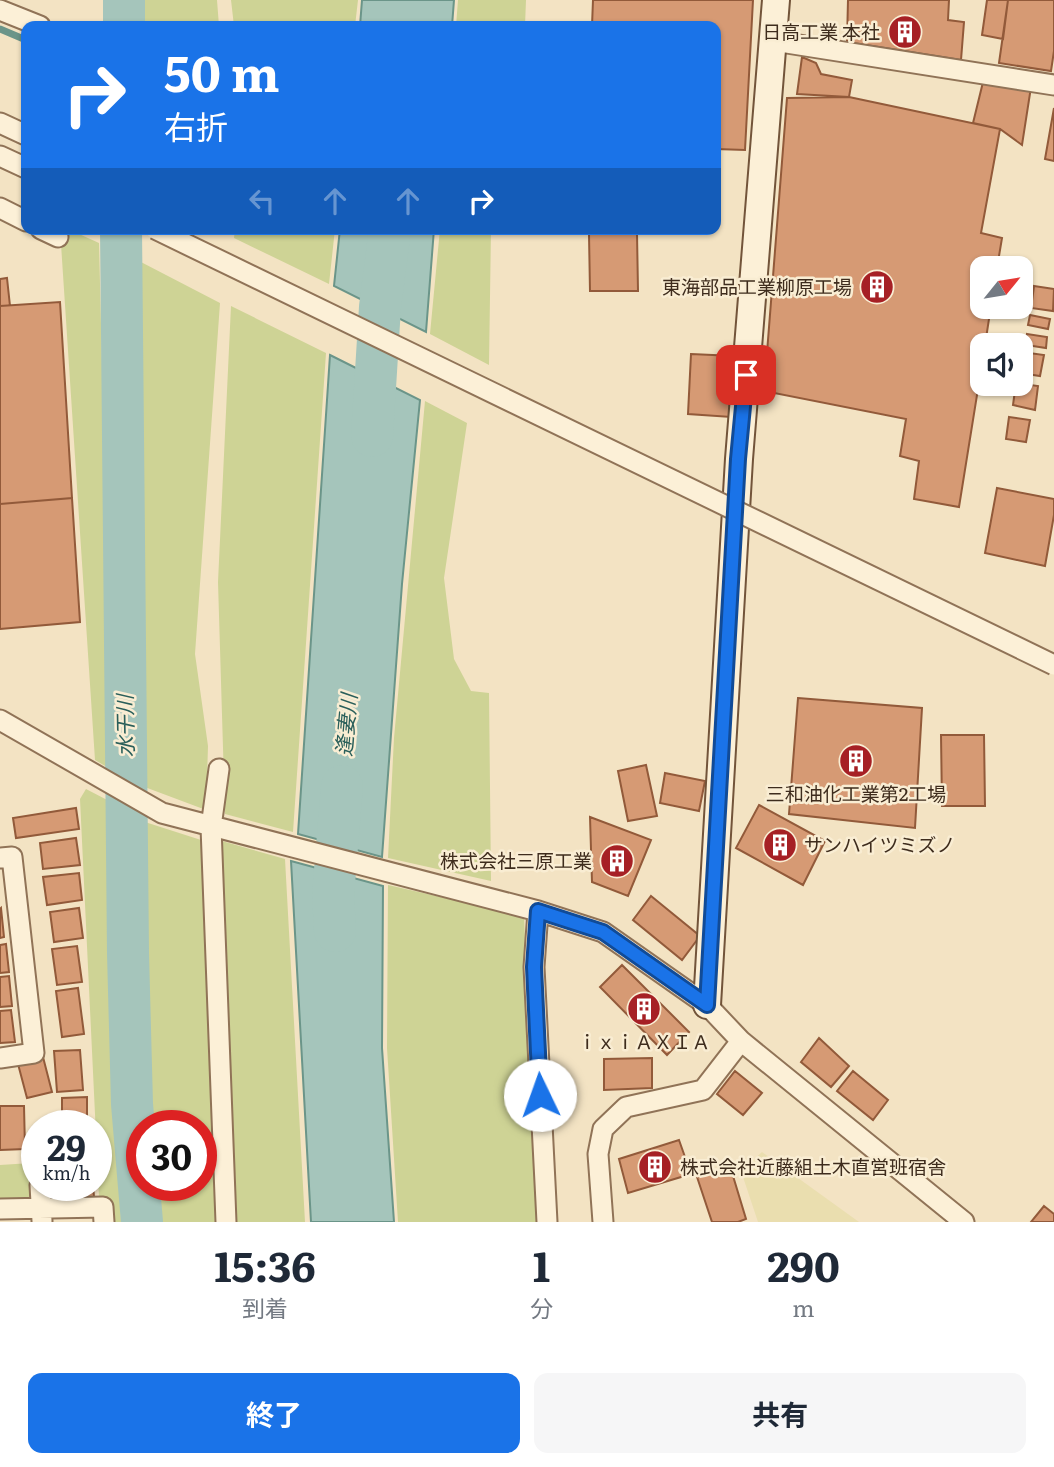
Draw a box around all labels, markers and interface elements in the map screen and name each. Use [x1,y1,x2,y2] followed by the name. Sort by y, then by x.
[886,13,924,51] building icon: 日高工業 本社
[762,17,880,45] place label: 日高工業 本社
[164,34,280,107] text: 50 m
[49,49,140,140] icon: right
[164,101,228,149] text: 右折
[243,182,281,220] icon: left
[316,182,354,220] icon: ahead
[389,182,427,220] icon: ahead
[462,182,500,220] icon: right
[970,256,1032,318] north arrow
[970,256,1033,396] map controls
[858,268,896,306] building icon: 東海部品工業柳原工場
[662,272,852,300] place label: 東海部品工業柳原工場
[970,333,1033,396] button: sound
[716,345,776,405] pin
[727,356,765,394] icon: arrive
[326,690,363,758] water label: 逢妻川
[107,692,140,758] water label: 水干川
[837,742,875,780] building icon: 三和油化工業第2工場
[766,779,946,807] place label: 三和油化工業第2工場
[761,826,799,864] building icon: サンハイツミズノ
[804,830,956,858] place label: サンハイツミズノ
[598,842,636,880] building icon: 株式会社三原工業
[440,846,592,874] place label: 株式会社三原工業
[625,990,663,1028] building icon: ｉｘｉＡＸＩＡ
[577,1027,711,1055] place label: ｉｘｉＡＸＩＡ
[503,1058,577,1132] position arrow
[126,1110,217,1201] speed limit sign: 30
[47,1120,86,1172] text: 29
[636,1148,674,1186] building icon: 株式会社近藤組土木直営班宿舎
[680,1152,946,1180] place label: 株式会社近藤組土木直営班宿舎
[43,1159,90,1186] text: km/h
[214,1233,316,1295] text: 15:36
[533,1233,550,1295] text: 1
[767,1233,840,1295] text: 290
[242,1290,288,1324] text: 到着
[530,1290,553,1324] text: 分
[792,1290,815,1324] text: m
[28,1373,520,1453] button: 終了
[534,1373,1026,1453] button: 共有

